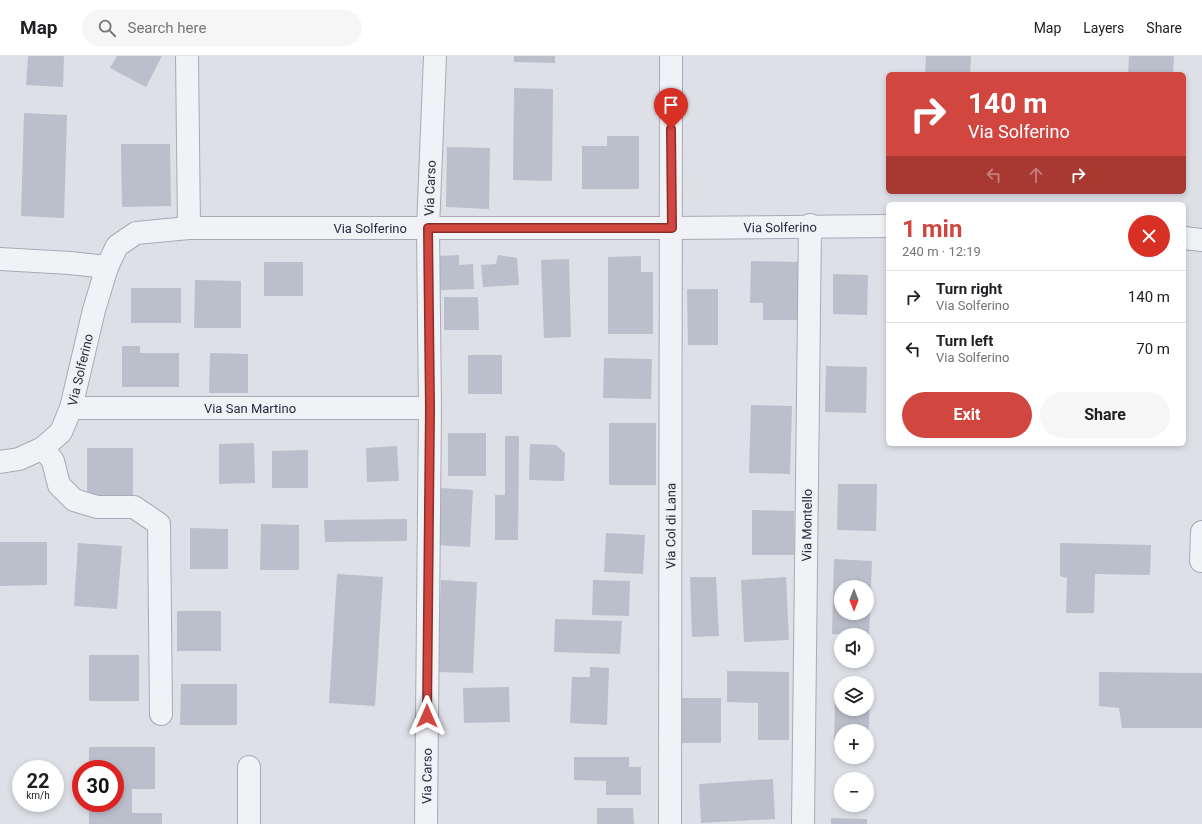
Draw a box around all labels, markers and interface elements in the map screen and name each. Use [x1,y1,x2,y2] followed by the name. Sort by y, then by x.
[82,10,362,46] search box
[20,16,58,39] text: Map
[96,17,118,39] icon: search
[128,19,206,37] text: Search here
[1034,20,1061,36] text: Map
[1083,20,1124,36] text: Layers
[1146,20,1182,36] text: Share
[968,87,1047,120] text: 140 m
[654,88,688,129] pin
[902,88,954,140] icon: right
[660,94,682,116] icon: arrive
[968,121,1070,142] text: Via Solferino
[421,160,439,216] street label: Via Carso
[983,164,1005,186] icon: left
[1025,164,1047,186] icon: ahead
[1067,164,1089,186] icon: right
[902,215,962,243] text: 1 min
[1128,215,1170,257] button: close
[743,220,817,235] street label: Via Solferino
[333,221,407,236] street label: Via Solferino
[902,244,981,259] text: 240 m · 12:19
[936,280,1002,298] text: Turn right
[902,286,924,308] icon: right
[1128,288,1170,306] text: 140 m
[936,298,1009,313] text: Via Solferino
[65,332,96,407] street label: Via Solferino
[936,332,993,350] text: Turn left
[902,338,924,360] icon: left
[1136,340,1170,358] text: 70 m
[936,350,1009,365] text: Via Solferino
[902,392,1032,438] button: Exit
[1040,392,1170,438] button: Share
[204,401,296,416] street label: Via San Martino
[663,483,678,569] street label: Via Col di Lana
[799,489,815,561] street label: Via Montello
[834,580,874,620] north arrow
[834,580,874,812] map controls
[834,628,874,668] button: sound
[834,676,874,716] button: layers
[406,695,448,737] position arrow
[834,724,874,764] button: +
[419,748,435,804] street label: Via Carso
[72,760,124,812] speed limit sign: 30
[27,769,49,793] text: 22
[834,772,874,812] button: −
[26,790,50,801] text: km/h

